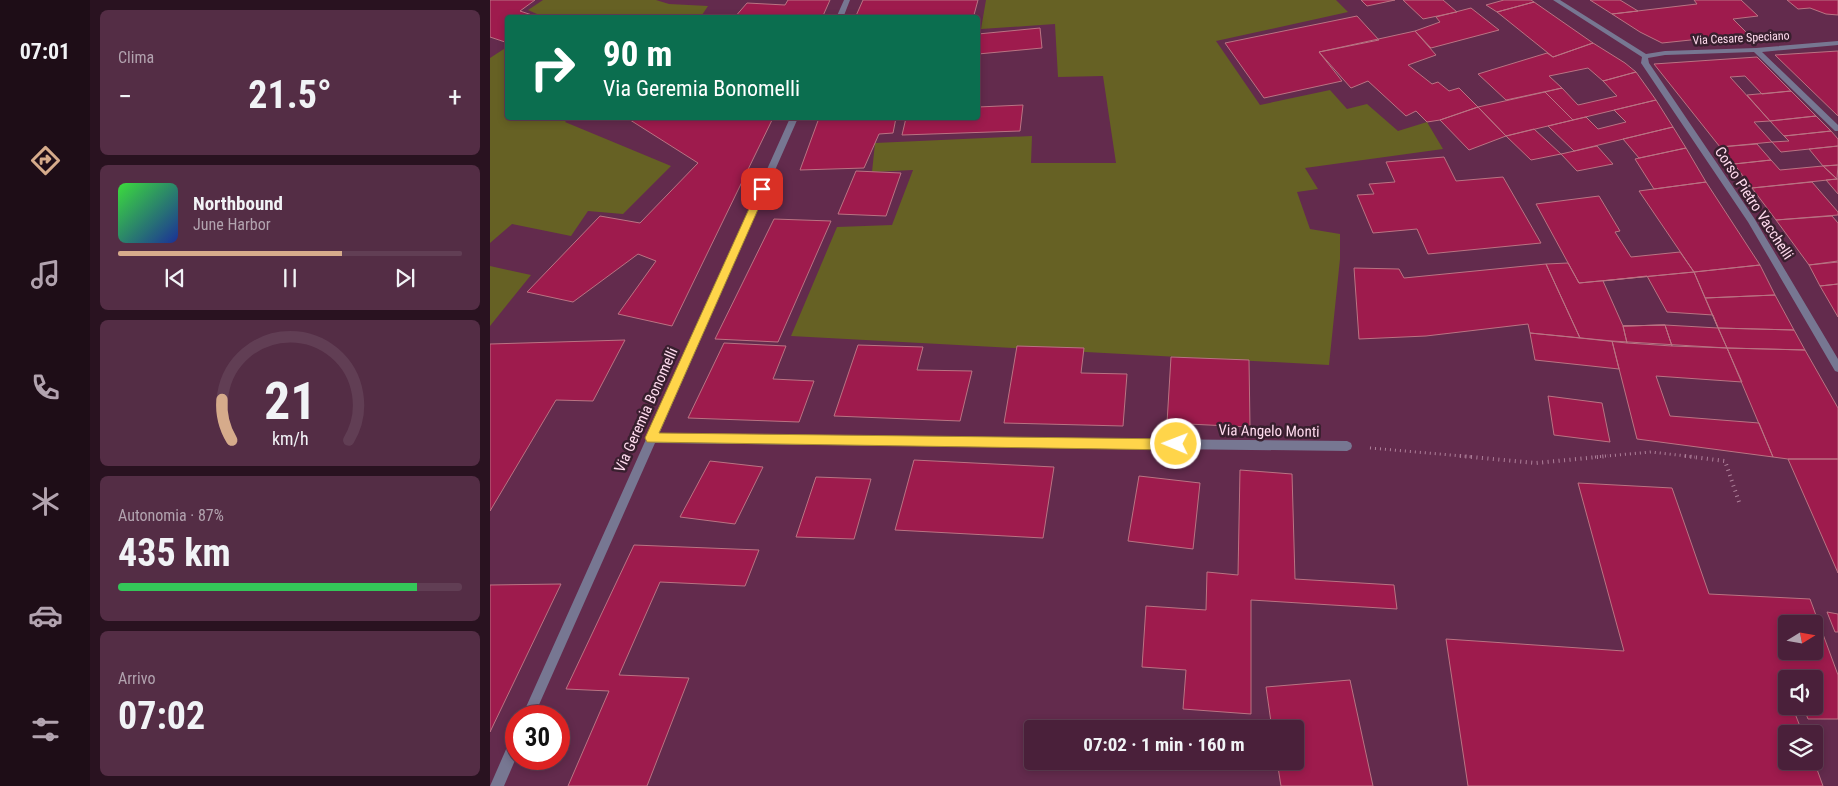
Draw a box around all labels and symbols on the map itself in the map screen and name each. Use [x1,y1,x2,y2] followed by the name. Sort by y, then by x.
[1692,28,1790,48] street label: Via Cesare Speciano
[1711,143,1797,263] street label: Corso Pietro Vacchelli
[741,168,783,210] pin
[610,345,682,475] street label: Via Geremia Bonomelli
[1149,417,1201,469] position arrow
[1218,421,1320,441] street label: Via Angelo Monti
[1778,615,1822,660] north arrow
[505,705,570,770] speed limit sign: 30

